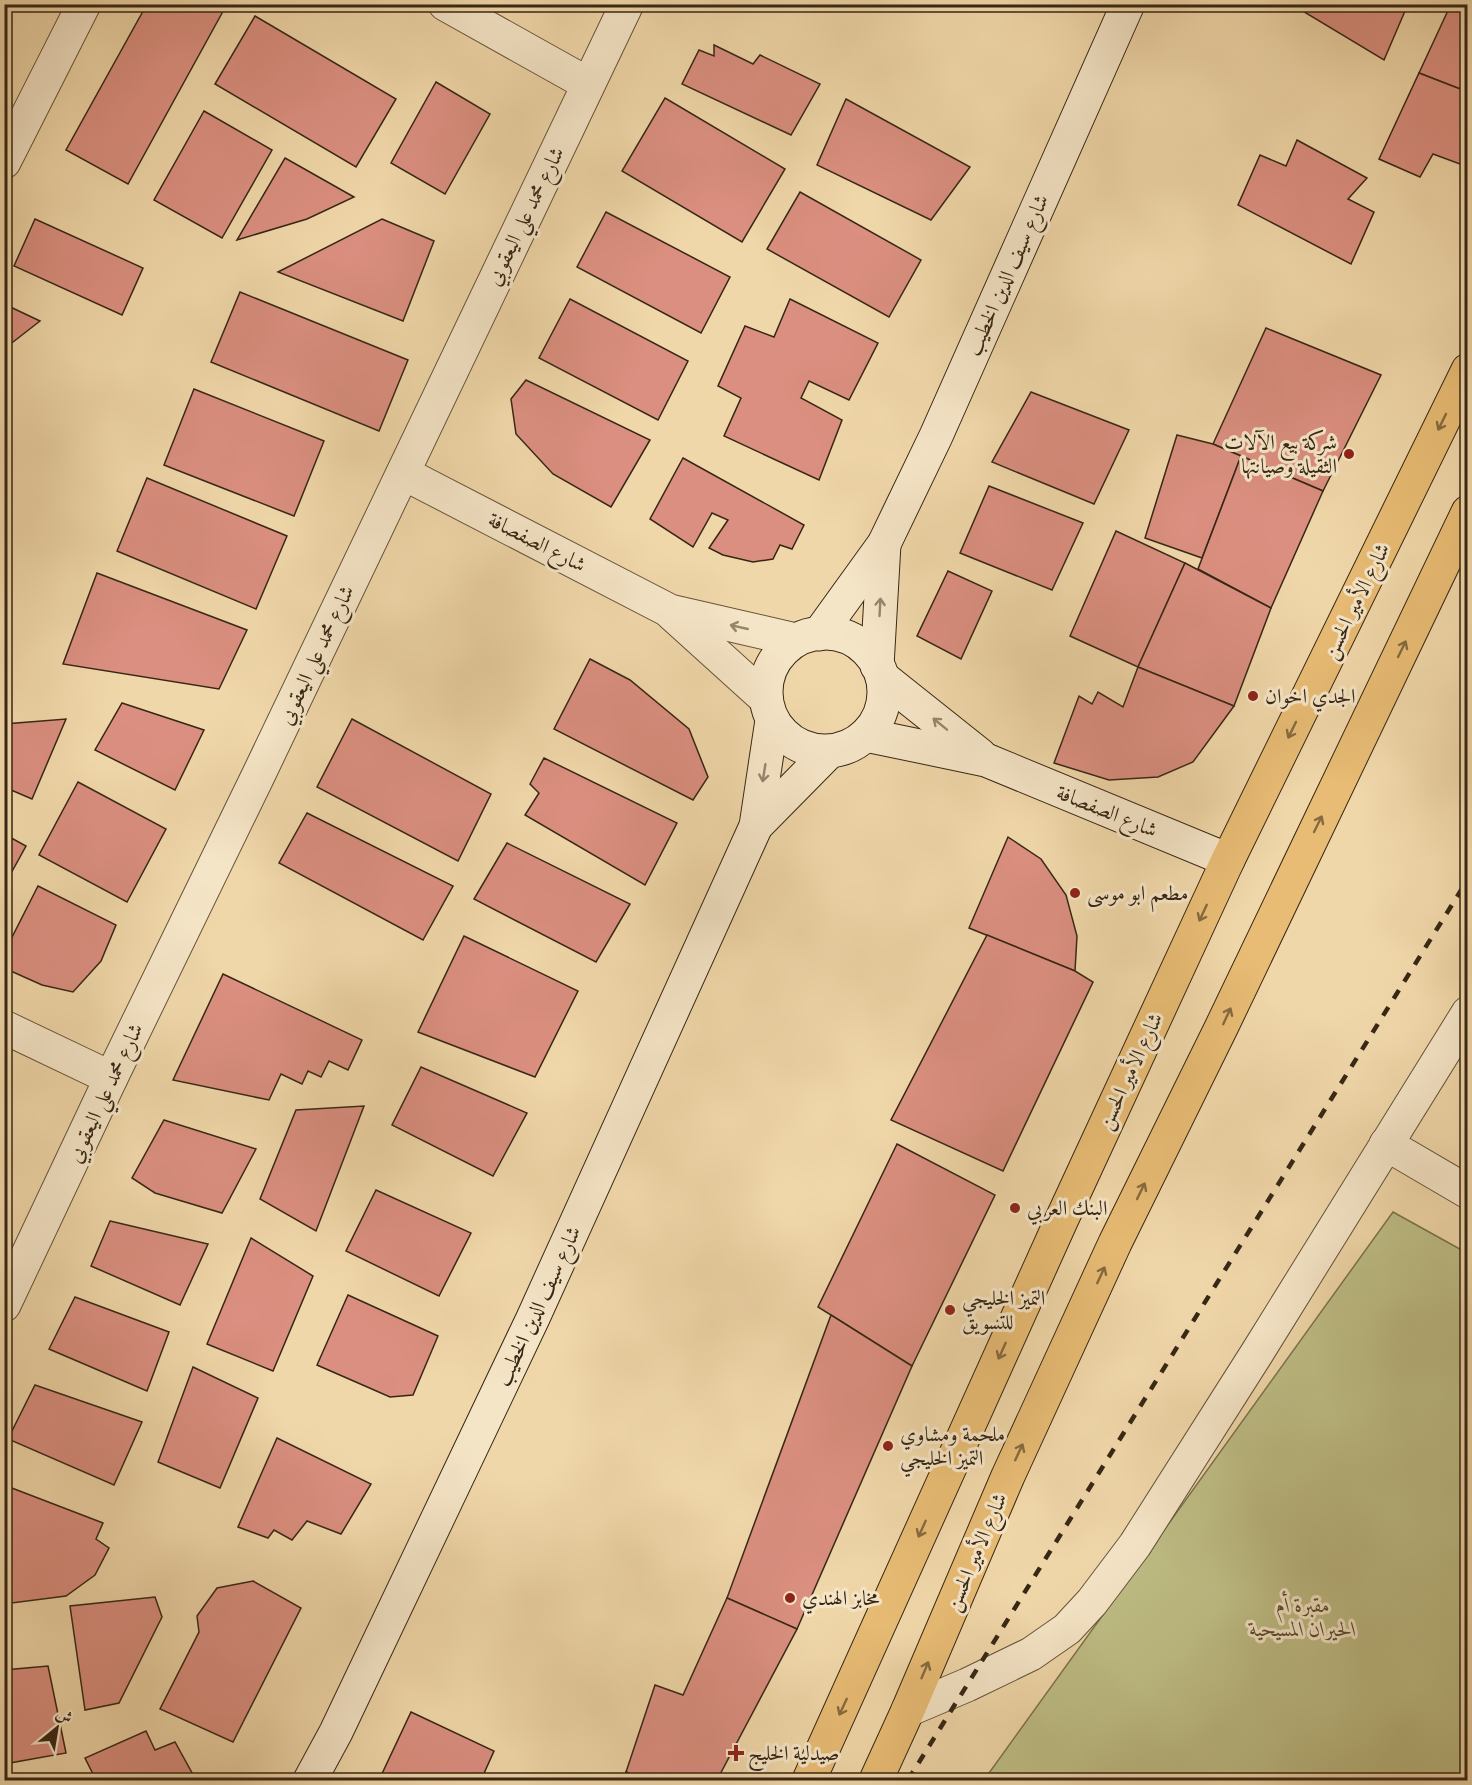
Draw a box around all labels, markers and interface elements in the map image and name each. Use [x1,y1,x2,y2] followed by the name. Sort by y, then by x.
[481,143,576,293] street label: شارع محمد علي اليعقوبي
[961,191,1059,362] street label: شارع سيف الدين الخطيب
[1436,413,1448,431] one-way arrow
[1224,429,1337,481] place label: شركة بيع الآلات الثقيلة وصيانتها
[1342,447,1356,461] marker: شركة بيع الآلات الثقيلة وصيانتها
[481,507,590,582] street label: شارع الصفصافة
[1315,538,1400,666] street label: شارع الأمير الحسن
[273,582,366,732] street label: شارع محمد علي اليعقوبي
[875,598,886,618] one-way arrow
[730,621,749,632] one-way arrow
[1397,640,1409,658] one-way arrow
[1265,684,1355,712] place label: الجدي اخوان
[1246,689,1260,703] marker: الجدي اخوان
[933,717,949,730] one-way arrow
[1286,720,1298,738] one-way arrow
[758,763,769,782] one-way arrow
[1051,780,1161,848] street label: شارع الصفصافة
[1312,816,1324,834] one-way arrow
[1087,881,1188,913] place label: مطعم ابو موسى
[1068,886,1082,900] marker: مطعم ابو موسى
[1197,904,1209,922] one-way arrow
[1221,1007,1233,1025] one-way arrow
[1090,1008,1173,1136] street label: شارع الأمير الحسن
[62,1020,155,1170] street label: شارع محمد علي اليعقوبي
[1136,1182,1147,1200] one-way arrow
[1027,1196,1108,1225] place label: البنك العربي
[1008,1201,1022,1215] marker: البنك العربي
[490,1222,591,1392] street label: شارع سيف الدين الخطيب
[1095,1266,1107,1284] one-way arrow
[962,1286,1045,1337] place label: التميز الخليجي للتسويق
[943,1303,957,1317] marker: التميز الخليجي للتسويق
[996,1341,1007,1359] one-way arrow
[900,1422,1005,1478] place label: ملحمة ومشاوي التميز الخليجي
[881,1439,895,1453] marker: ملحمة ومشاوي التميز الخليجي
[1014,1444,1026,1462] one-way arrow
[938,1488,1017,1617] street label: شارع الأمير الحسن
[916,1519,928,1537] one-way arrow
[802,1586,880,1614] place label: مخابز الهندي
[1247,1590,1357,1644] park label: مقبرة أم الحيران المسيحية
[783,1591,797,1605] marker: مخابز الهندي
[920,1661,932,1679] one-way arrow
[837,1697,849,1715] one-way arrow
[27,1698,87,1758] north arrow
[52,1704,75,1729] text: ش
[748,1741,840,1772] place label: صيدلية الخليج
[729,1746,743,1760] marker: صيدلية الخليج

